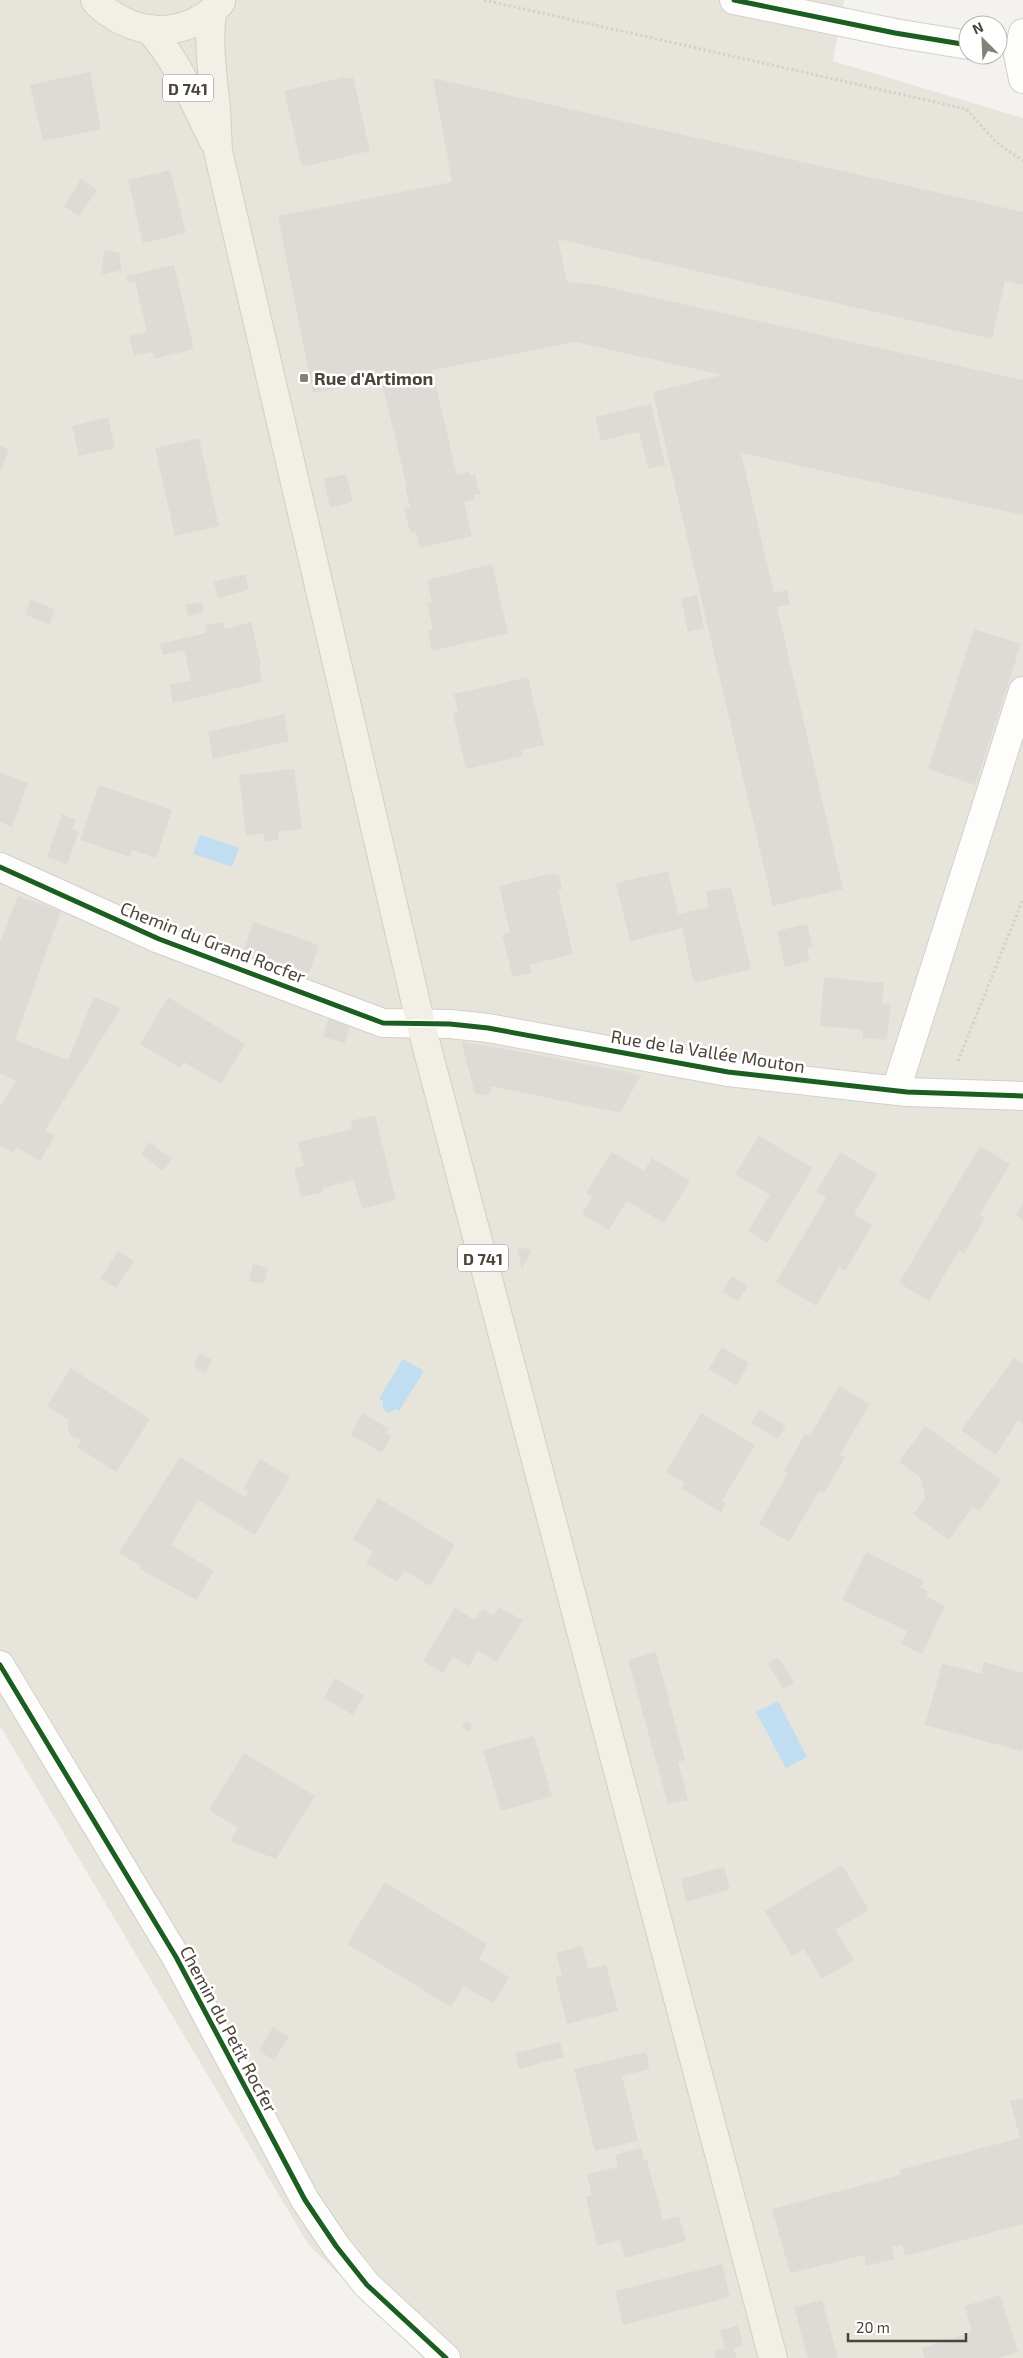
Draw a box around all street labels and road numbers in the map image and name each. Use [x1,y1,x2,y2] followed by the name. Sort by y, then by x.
[163,75,213,102] road number: D 741
[117,897,309,987] street label: Chemin du Grand Rocfer
[609,1025,807,1077] street label: Rue de la Vallée Mouton
[458,1244,508,1272] road number: D 741
[176,1942,282,2116] street label: Chemin du Petit Rocfer

